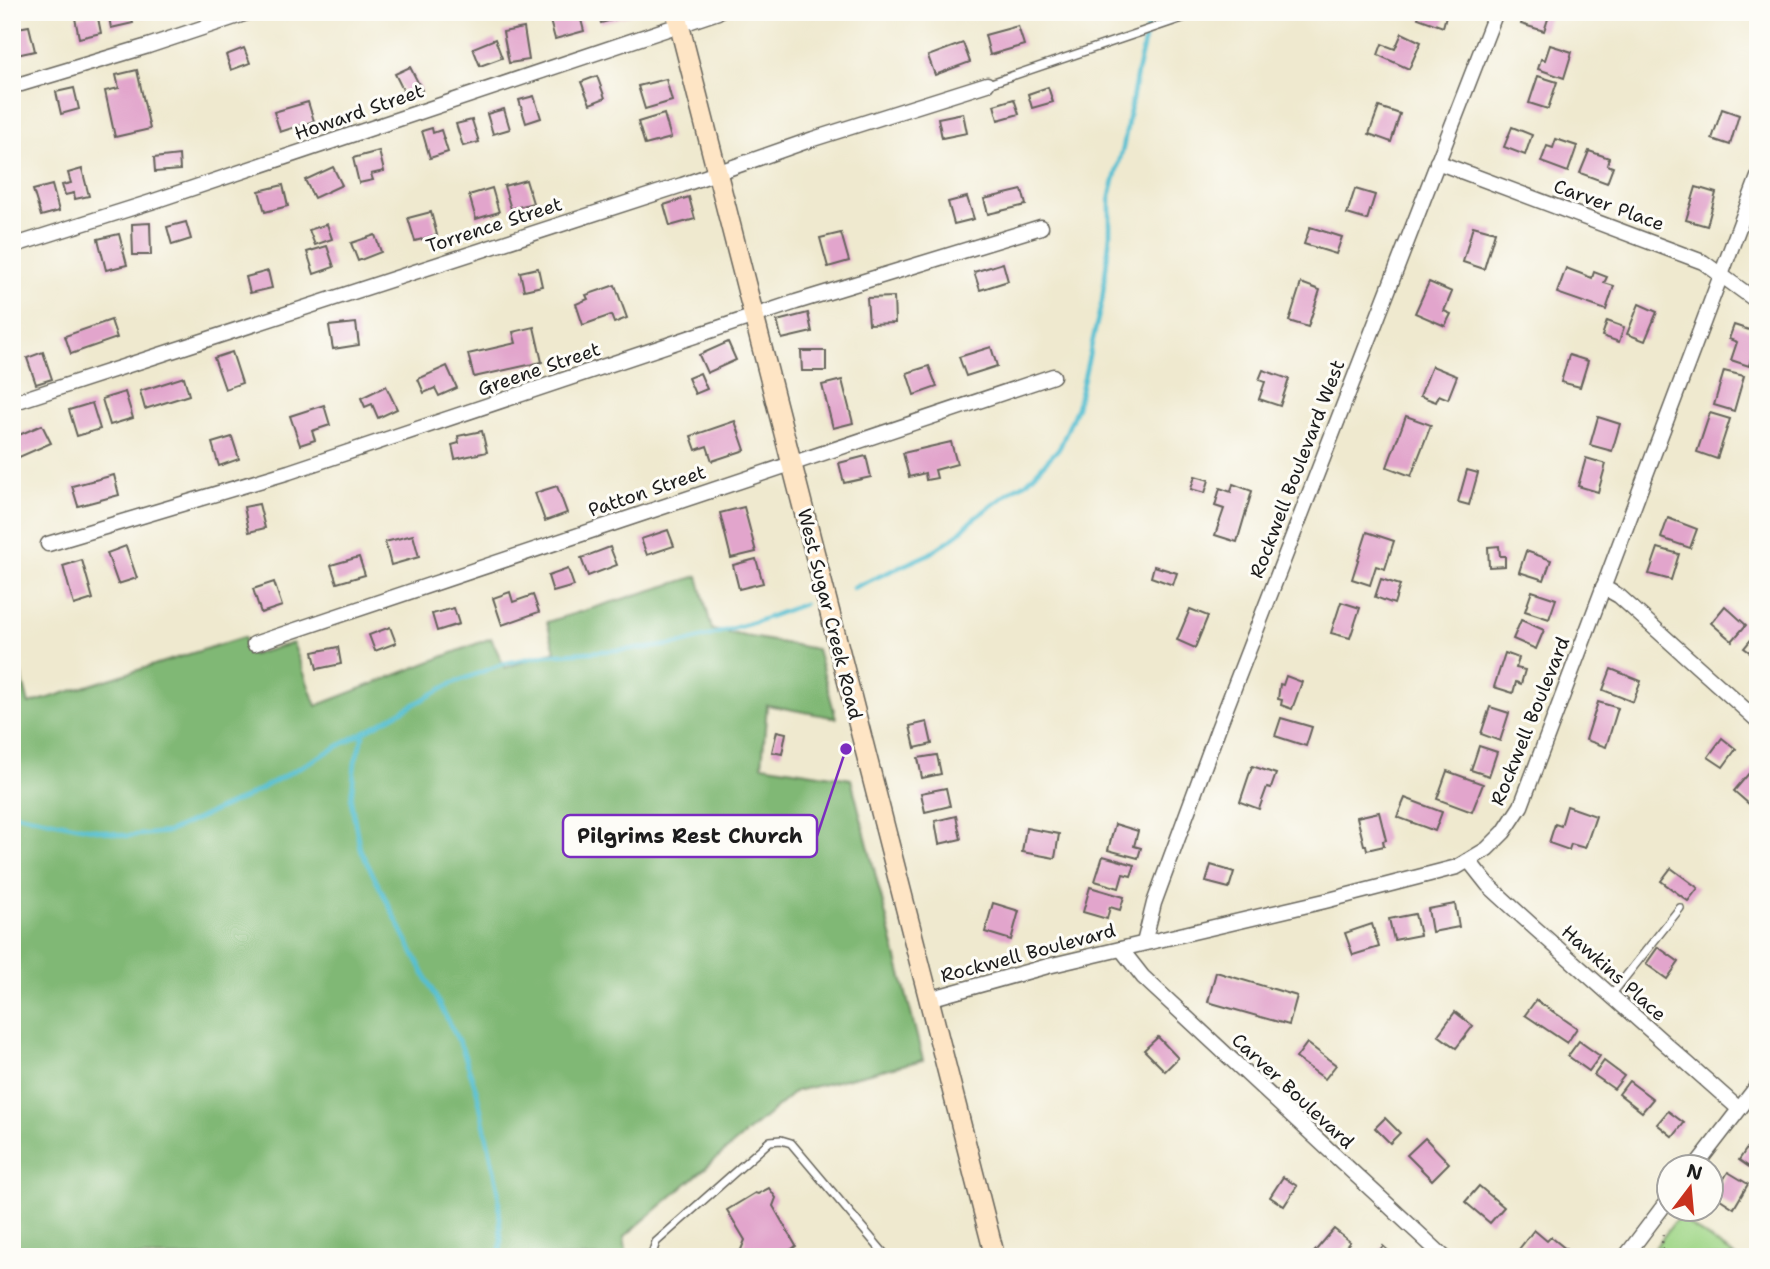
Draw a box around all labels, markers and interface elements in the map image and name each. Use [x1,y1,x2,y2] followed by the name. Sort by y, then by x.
[291,78,427,146] street label: Howard Street
[1550,173,1668,237] street label: Carver Place
[423,191,565,259] street label: Torrence Street
[474,336,604,402] street label: Greene Street
[1244,356,1350,582] street label: Rockwell Boulevard West
[585,459,709,523] street label: Patton Street
[792,506,868,722] street label: West Sugar Creek Road
[1485,633,1575,809] street label: Rockwell Boulevard
[563,815,817,857] callout: Pilgrims Rest Church
[577,822,803,850] text: Pilgrims Rest Church
[938,918,1118,988] street label: Rockwell Boulevard
[1556,919,1672,1027] street label: Hawkins Place
[1226,1028,1360,1154] street label: Carver Boulevard
[1654,1154,1724,1224] north arrow
[1684,1158,1705,1186] text: N

